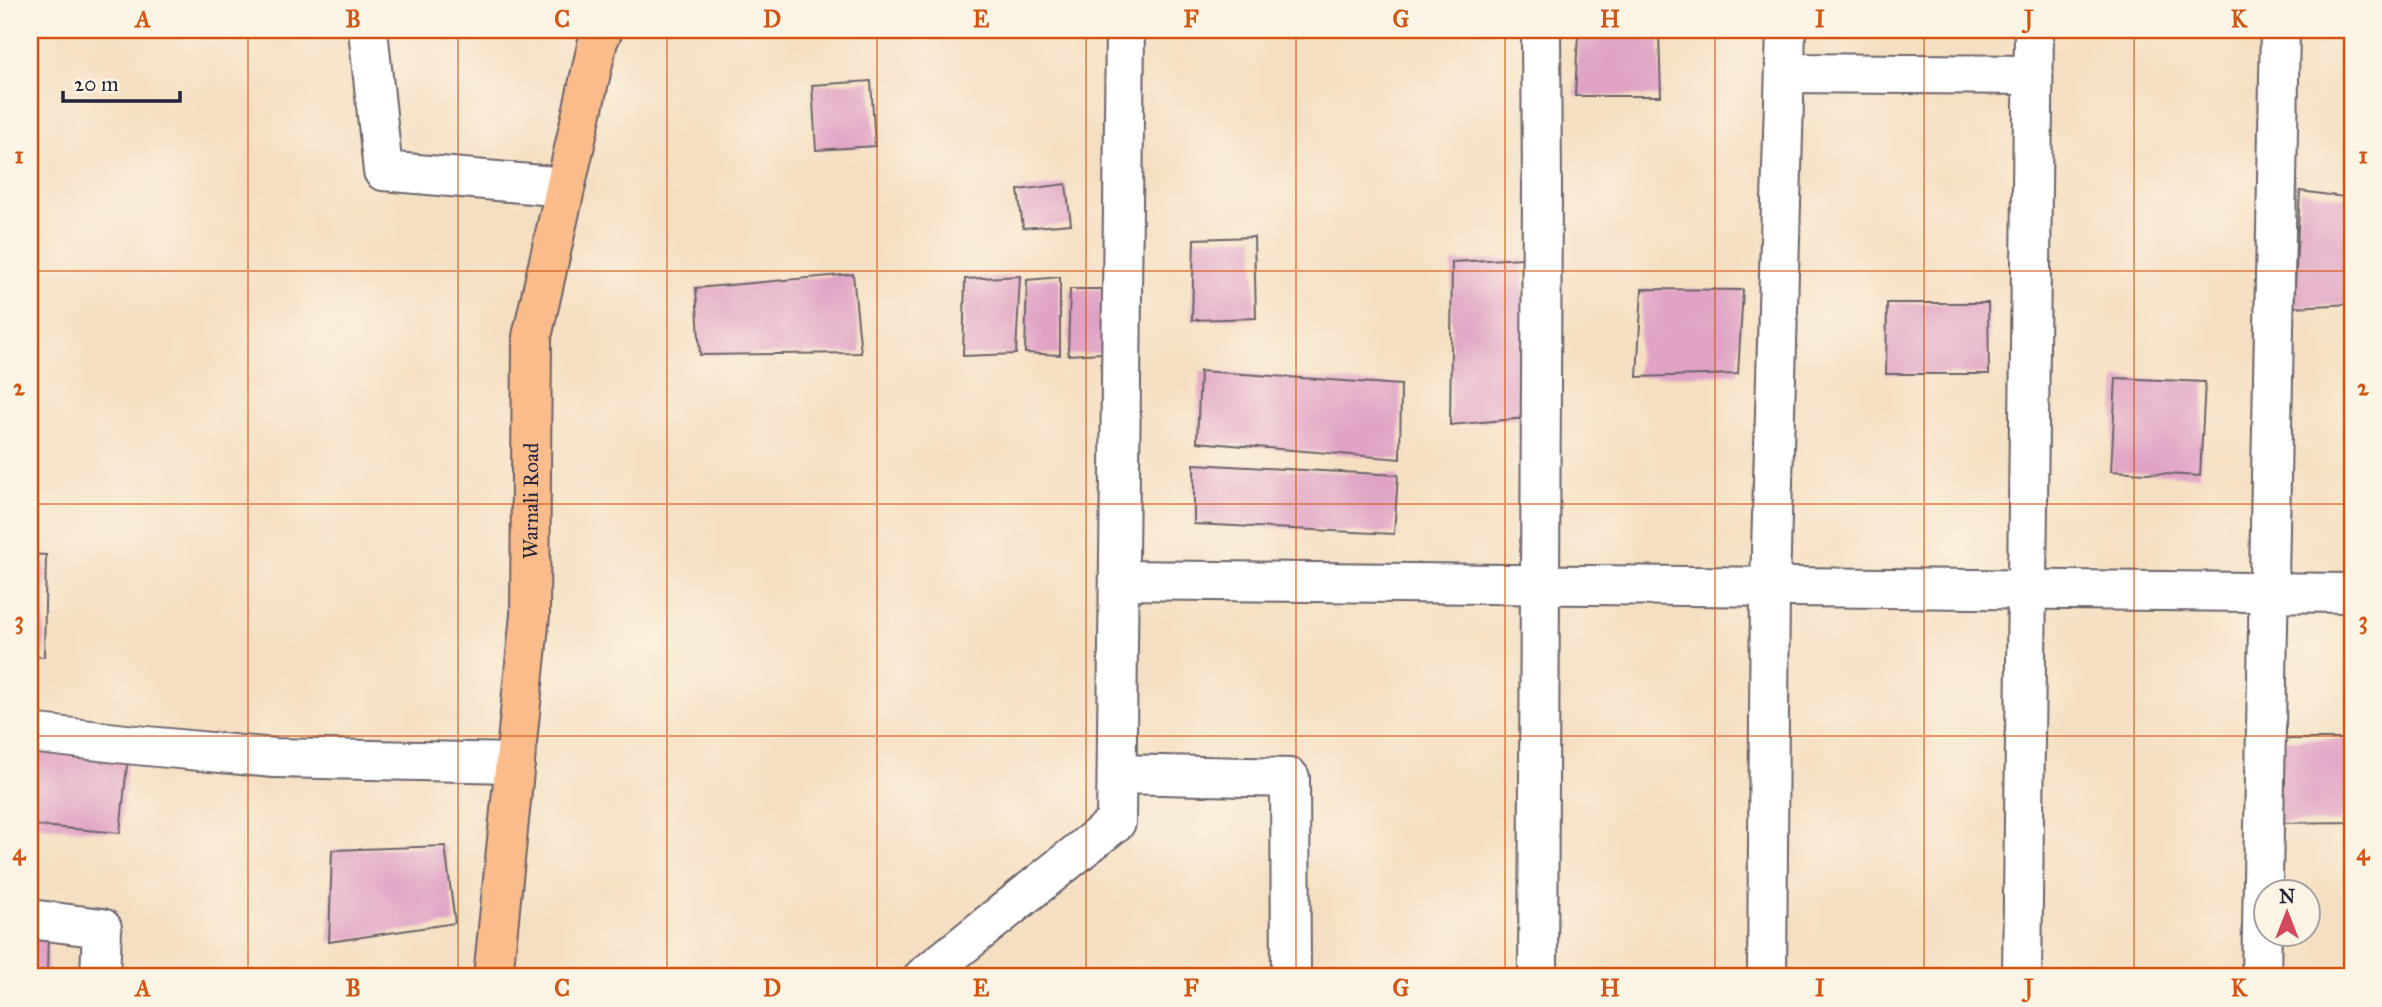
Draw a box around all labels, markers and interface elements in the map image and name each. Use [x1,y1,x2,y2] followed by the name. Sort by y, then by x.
[133,5,151,33] text: A
[345,5,361,33] text: B
[554,5,570,33] text: C
[763,5,781,33] text: D
[973,5,990,33] text: E
[1183,5,1199,33] text: F
[1393,5,1410,33] text: G
[1600,5,1620,33] text: H
[1815,5,1825,33] text: I
[2021,5,2034,34] text: J
[2231,5,2249,33] text: K
[63,60,180,104] scale bar
[74,71,119,97] text: 20 m
[14,141,24,169] text: 1
[2358,141,2368,169] text: 1
[13,373,25,401] text: 2
[2357,373,2369,401] text: 2
[517,442,544,559] street label: Warnali Road
[14,606,24,635] text: 3
[2358,606,2368,635] text: 3
[13,838,27,866] text: 4
[2357,838,2371,866] text: 4
[2252,878,2322,948] north arrow
[2279,885,2295,908] text: N
[133,974,151,1002] text: A
[345,974,361,1002] text: B
[554,974,570,1002] text: C
[763,974,781,1002] text: D
[973,974,990,1002] text: E
[1183,974,1199,1002] text: F
[1393,974,1410,1002] text: G
[1600,974,1620,1002] text: H
[1815,974,1825,1002] text: I
[2021,974,2034,1003] text: J
[2231,974,2249,1002] text: K

